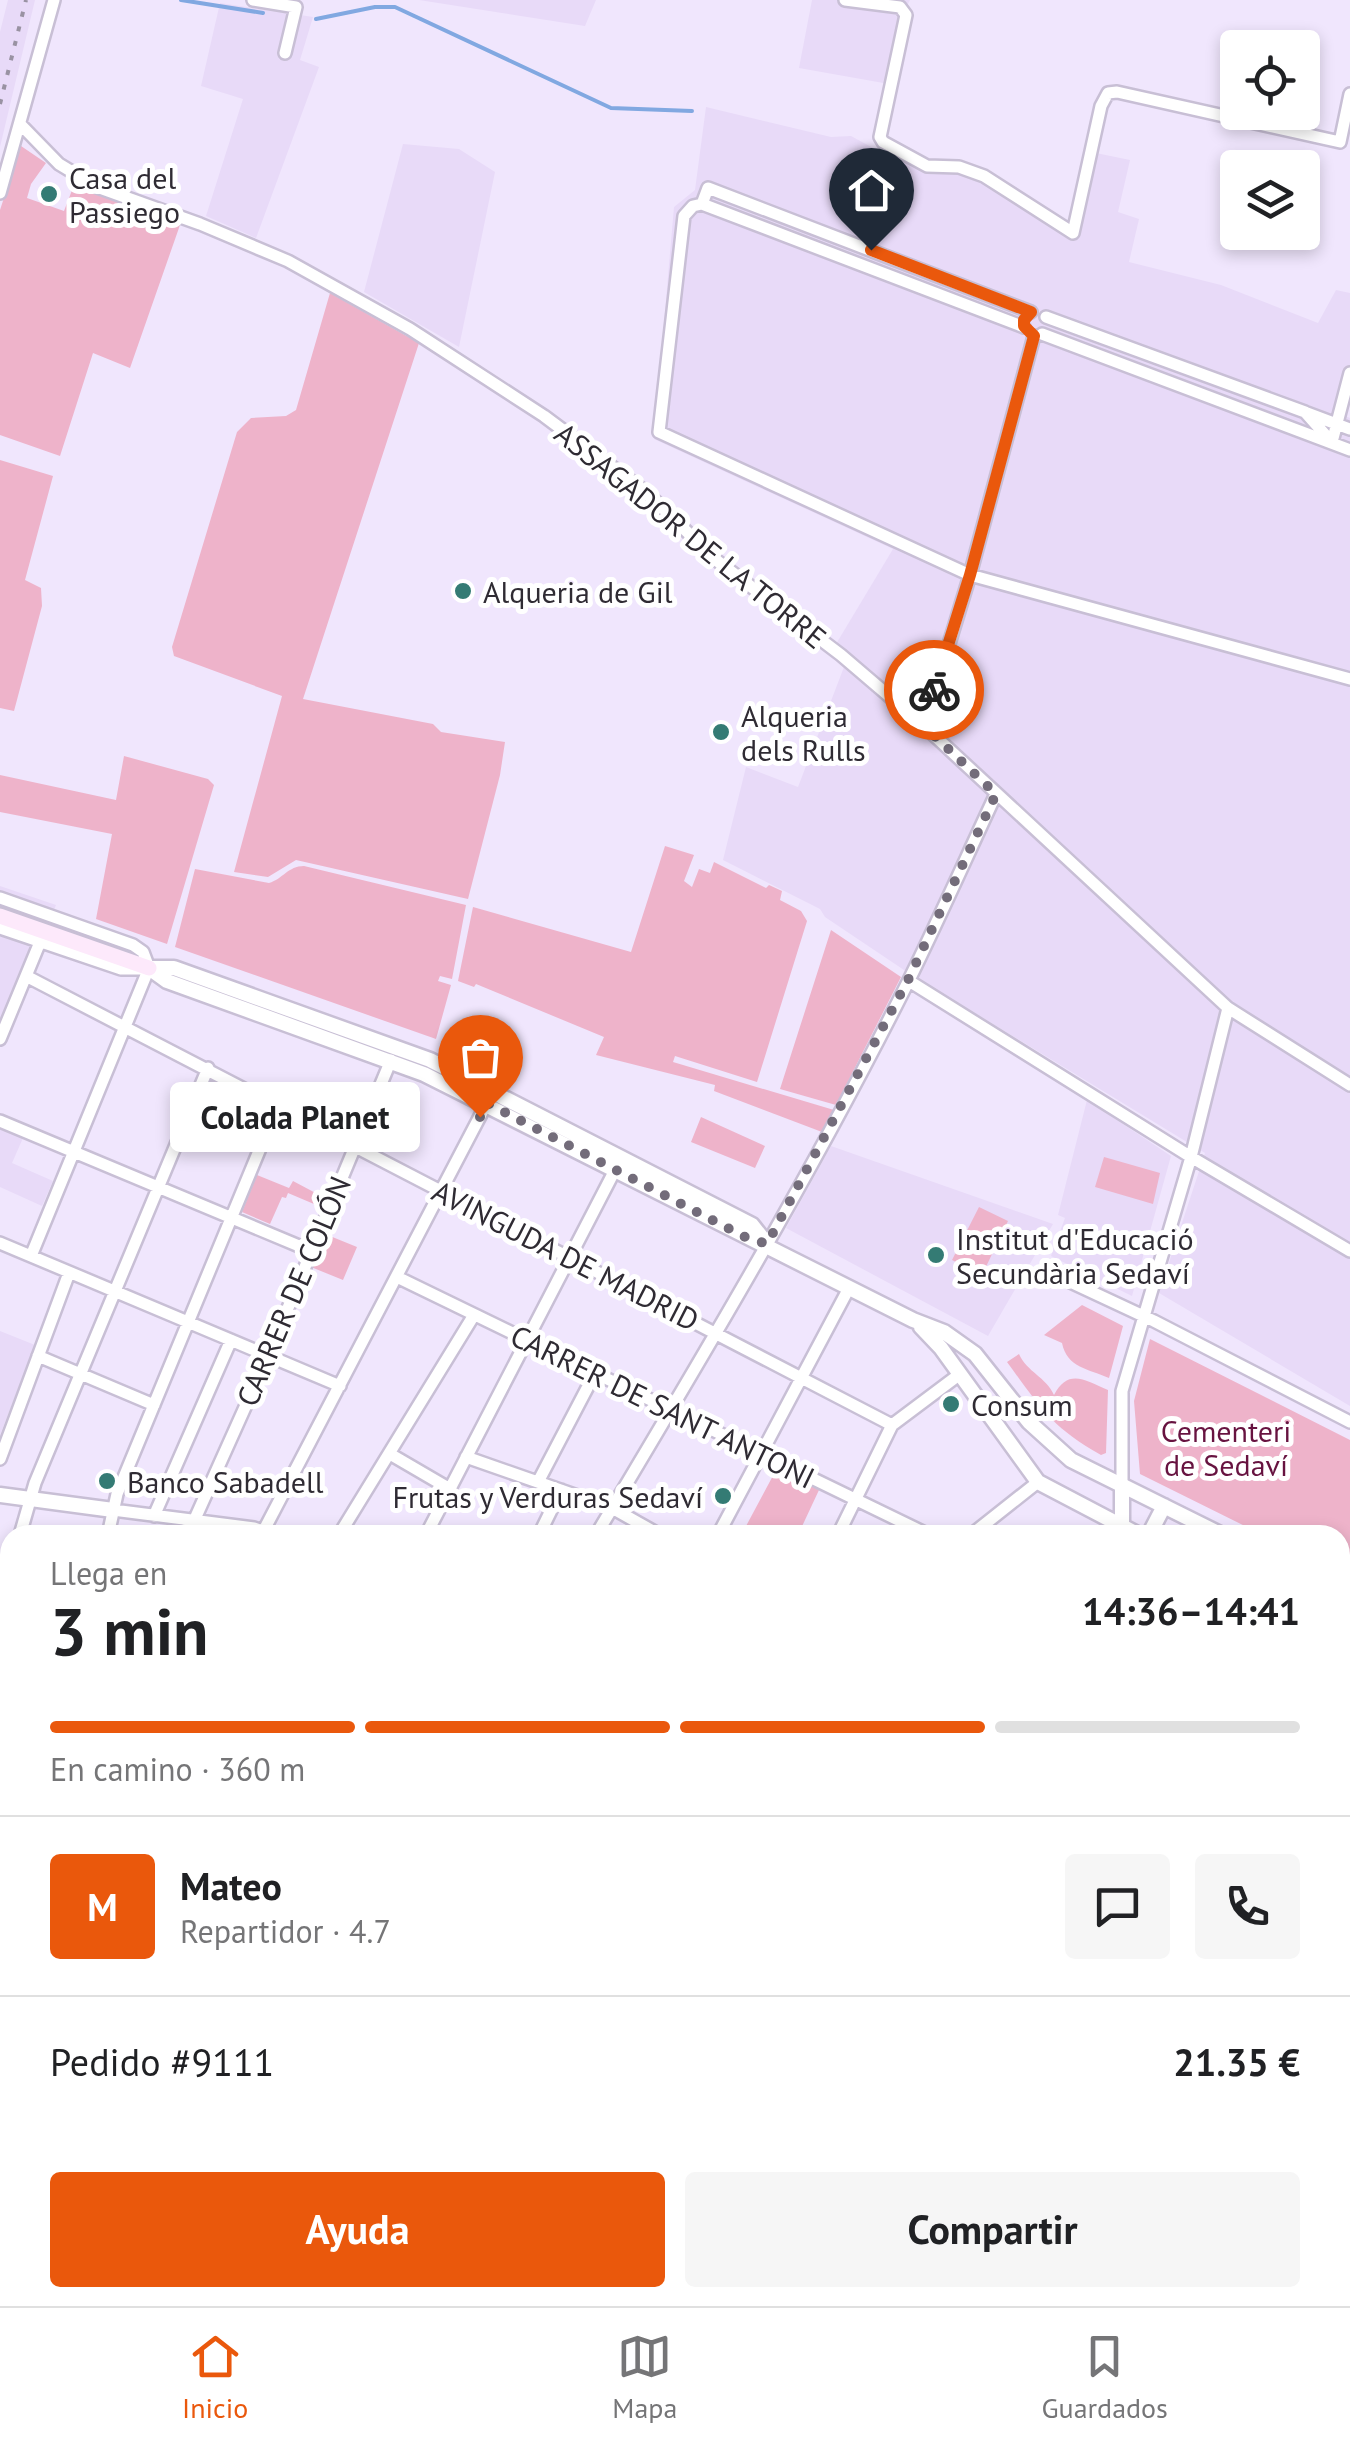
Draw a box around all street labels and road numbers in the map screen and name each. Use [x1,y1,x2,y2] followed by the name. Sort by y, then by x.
[547,413,835,657] street label: ASSAGADOR DE LA TORRE
[227,1170,359,1412] street label: CARRER DE COLÓN
[426,1171,706,1339] street label: AVINGUDA DE MADRID
[504,1315,822,1497] street label: CARRER DE SANT ANTONI

